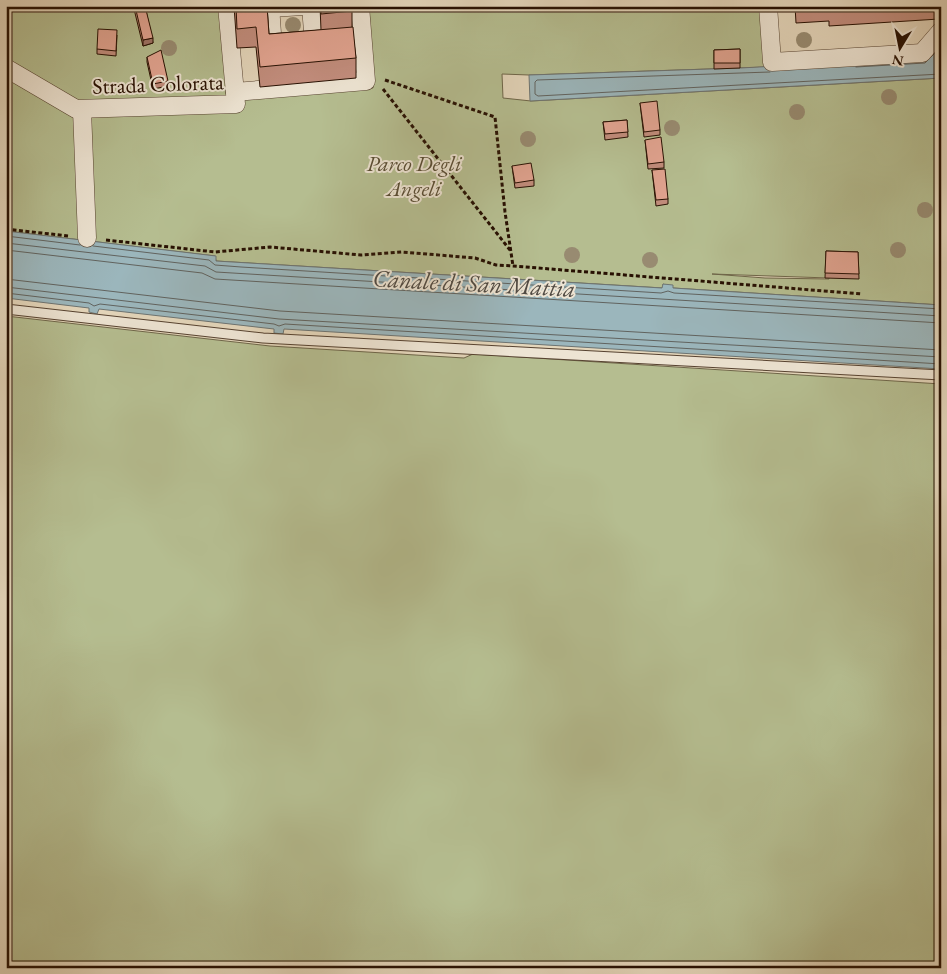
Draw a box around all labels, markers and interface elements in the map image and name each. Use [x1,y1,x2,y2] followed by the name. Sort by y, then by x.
[874,22,924,72] north arrow
[890,51,905,71] text: N
[92,67,225,101] street label: Strada Colorata
[367,149,463,203] park label: Parco Degli Angeli
[372,262,576,304] water label: Canale di San Mattia

